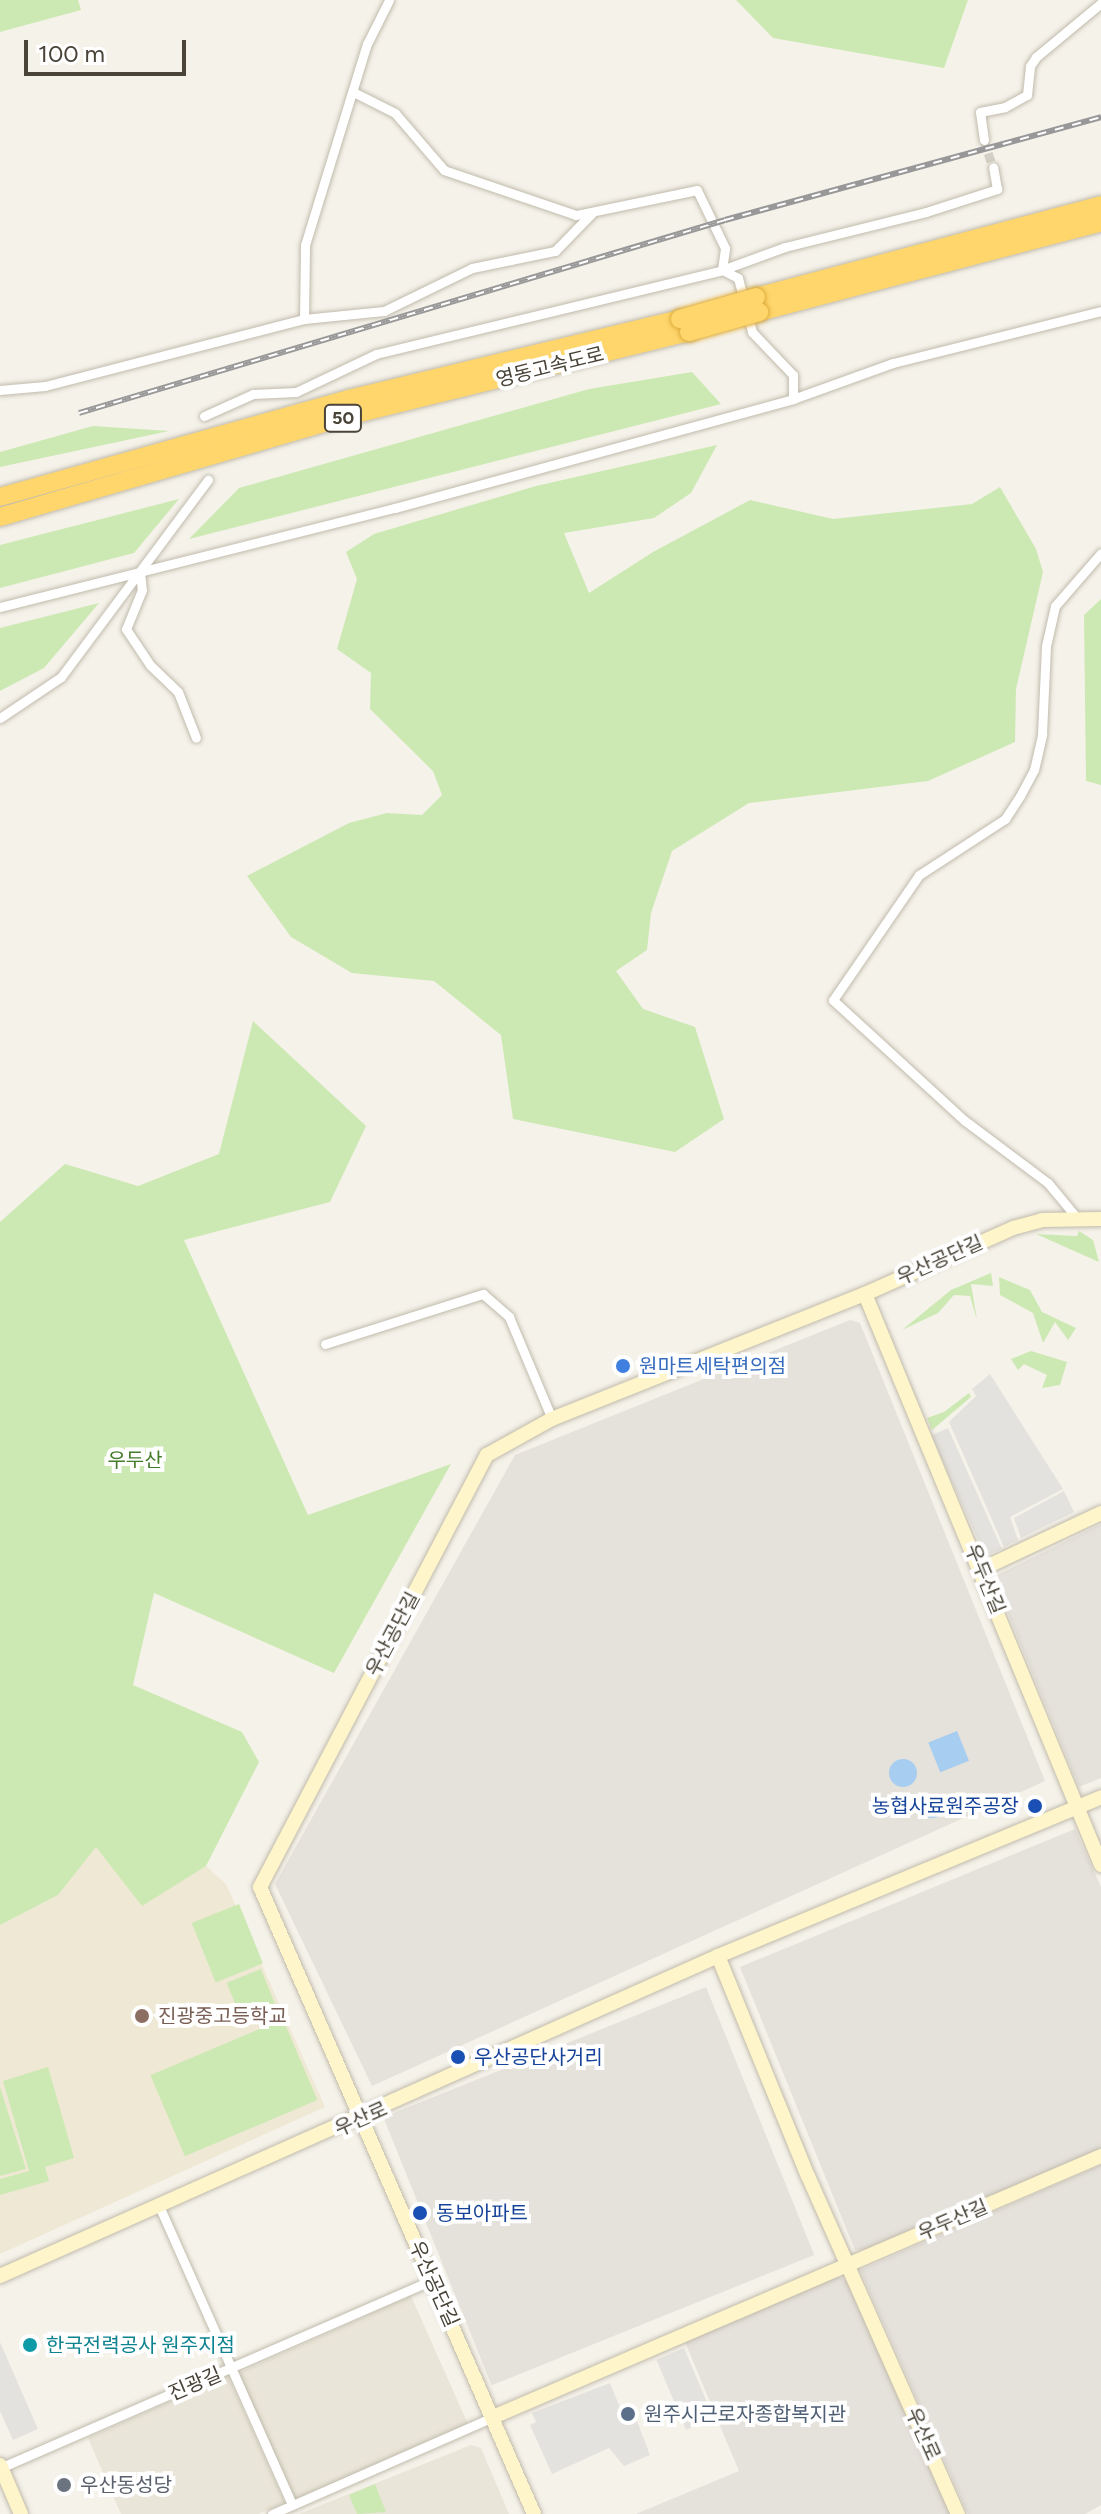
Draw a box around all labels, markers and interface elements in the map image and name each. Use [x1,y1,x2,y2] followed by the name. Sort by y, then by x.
[28,24,190,74] scale bar
[38,39,105,68] text: 100 m
[494,342,606,392] street label: 영동고속도로
[323,404,363,432] road number: 50
[893,1230,987,1290] street label: 우산공단길
[639,1354,786,1378] place label: 원마트세탁편의점
[614,1357,632,1375] marker: 원마트세탁편의점
[107,1448,163,1472] park label: 우두산
[960,1540,1010,1618] street label: 우두산길
[361,1588,425,1680] street label: 우산공단길
[872,1794,1019,1818] place label: 농협사료원주공장
[1026,1797,1044,1815] marker: 농협사료원주공장
[158,2004,287,2028] place label: 진광중고등학교
[133,2007,151,2025] marker: 진광중고등학교
[474,2045,603,2069] place label: 우산공단사거리
[449,2048,467,2066] marker: 우산공단사거리
[331,2097,391,2141] street label: 우산로
[914,2195,992,2245] street label: 우두산길
[436,2201,528,2225] place label: 동보아파트
[411,2204,429,2222] marker: 동보아파트
[404,2237,464,2331] street label: 우산공단길
[46,2333,235,2357] place label: 한국전력공사 원주지점
[21,2336,39,2354] marker: 한국전력공사 원주지점
[165,2362,225,2406] street label: 진광길
[644,2402,846,2426] place label: 원주시근로자종합복지관
[901,2404,945,2464] street label: 우산로
[619,2405,637,2423] marker: 원주시근로자종합복지관
[80,2473,172,2497] place label: 우산동성당
[55,2476,73,2494] marker: 우산동성당

